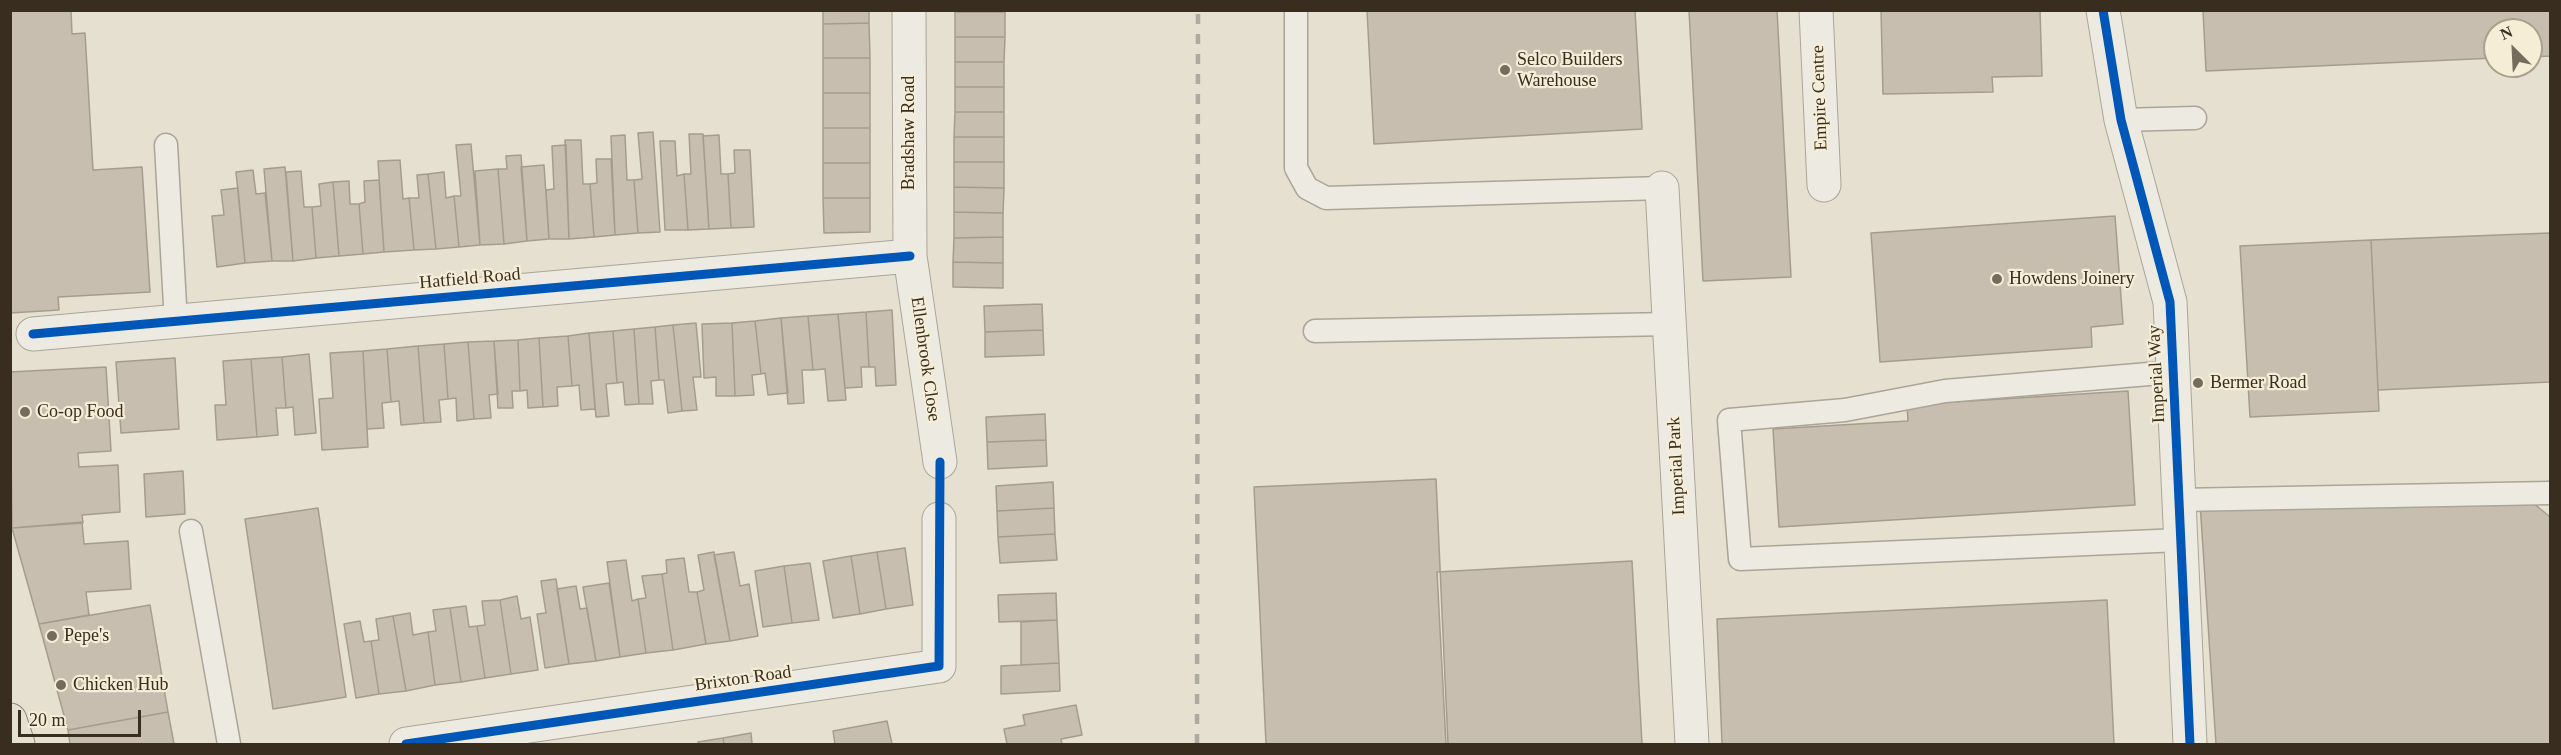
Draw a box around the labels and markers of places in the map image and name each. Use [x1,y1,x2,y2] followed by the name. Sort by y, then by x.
[1517,49,1622,92] place label: Selco Builders Warehouse
[1498,63,1512,77] marker: Selco Builders Warehouse
[2009,268,2134,290] place label: Howdens Joinery
[1990,272,2004,286] marker: Howdens Joinery
[2210,372,2306,394] place label: Bermer Road
[2191,376,2205,390] marker: Bermer Road
[37,401,124,423] place label: Co-op Food
[18,405,32,419] marker: Co-op Food
[64,625,109,647] place label: Pepe's
[45,629,59,643] marker: Pepe's
[73,674,168,696] place label: Chicken Hub
[54,678,68,692] marker: Chicken Hub

